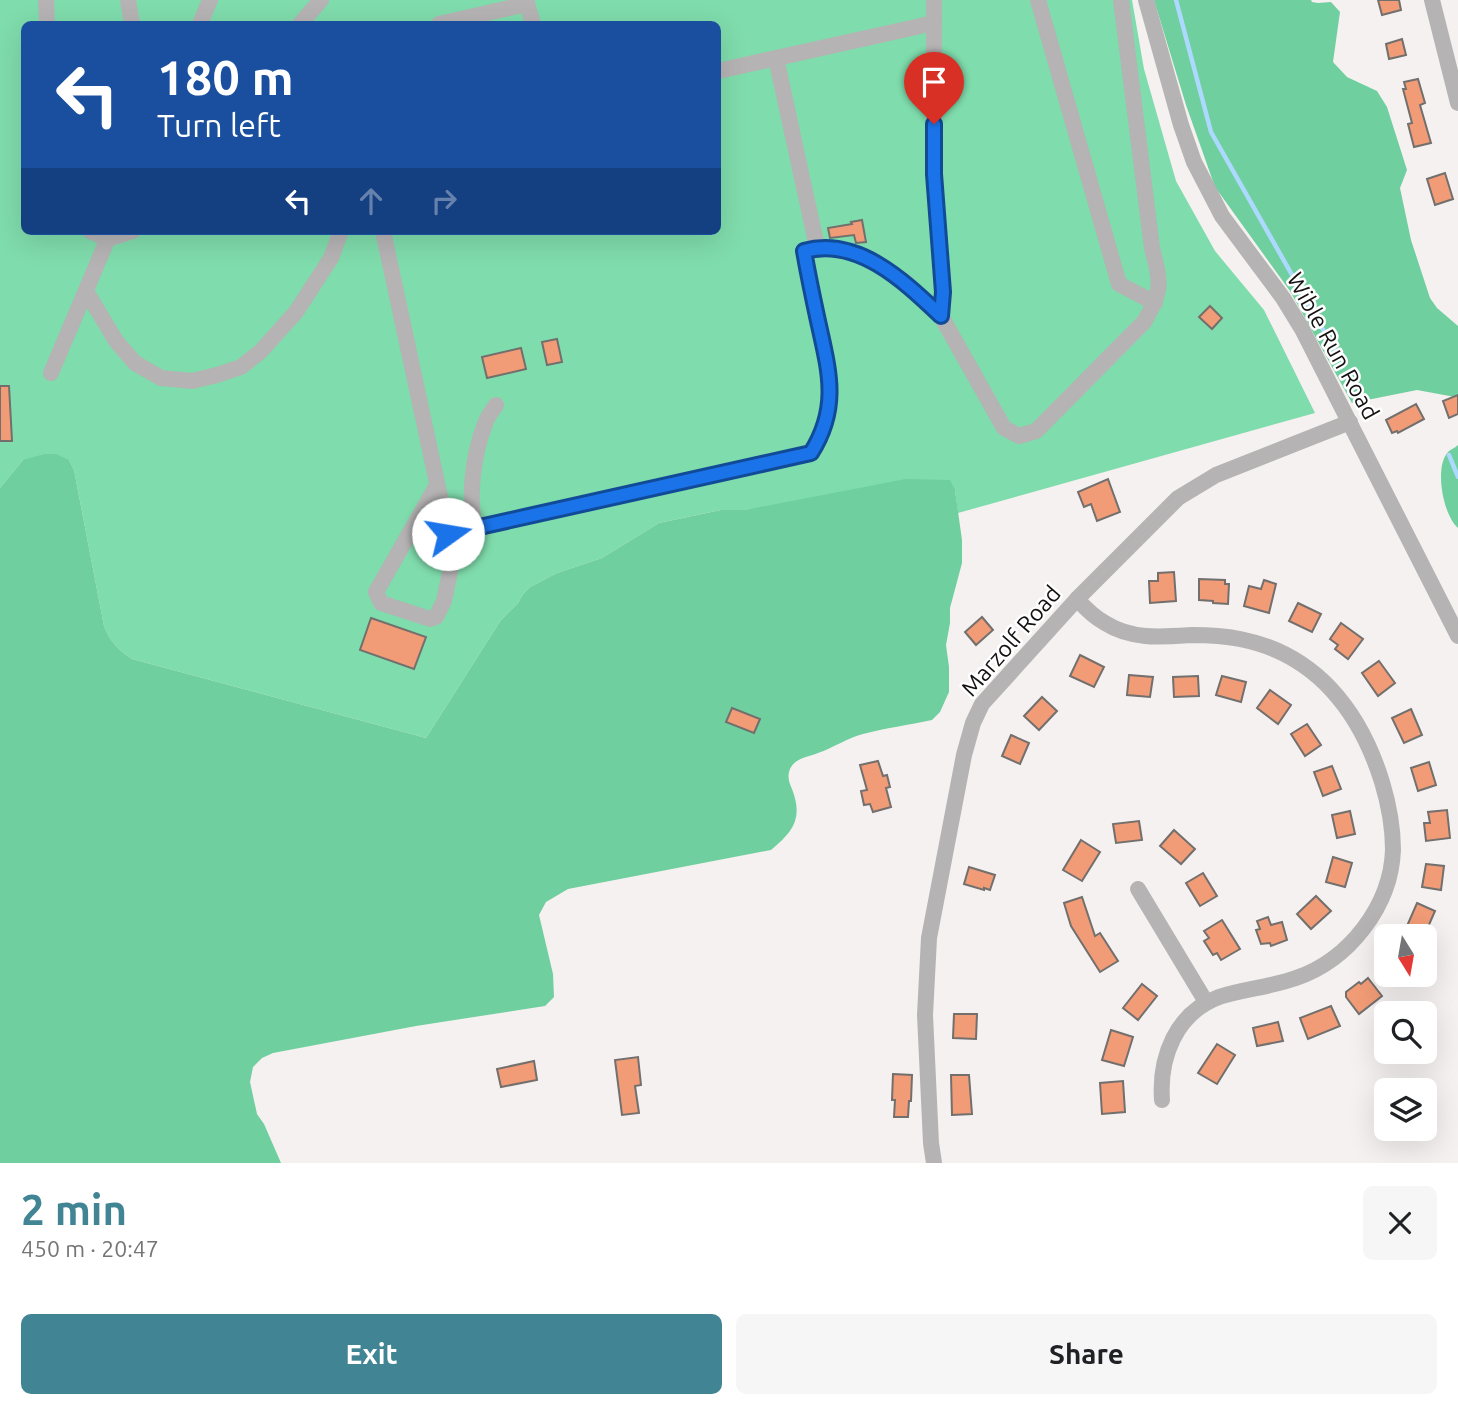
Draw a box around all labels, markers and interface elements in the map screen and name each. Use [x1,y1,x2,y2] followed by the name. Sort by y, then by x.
[42,49,133,140] icon: left
[157,49,294,104] text: 180 m
[904,52,964,124] pin
[915,63,953,101] icon: arrive
[157,107,281,143] text: Turn left
[279,182,317,220] icon: left
[352,182,390,220] icon: ahead
[425,182,463,220] icon: right
[1283,268,1384,423] street label: Wible Run Road
[411,497,485,571] position arrow
[956,581,1065,701] street label: Marzolf Road
[1374,924,1437,987] north arrow
[1374,924,1437,1141] map controls
[1374,1001,1437,1064] button: search
[1374,1078,1437,1141] button: layers
[21,1186,127,1233] text: 2 min
[1363,1186,1437,1260] button: close
[21,1236,159,1261] text: 450 m · 20:47
[21,1314,722,1394] button: Exit
[736,1314,1437,1394] button: Share

